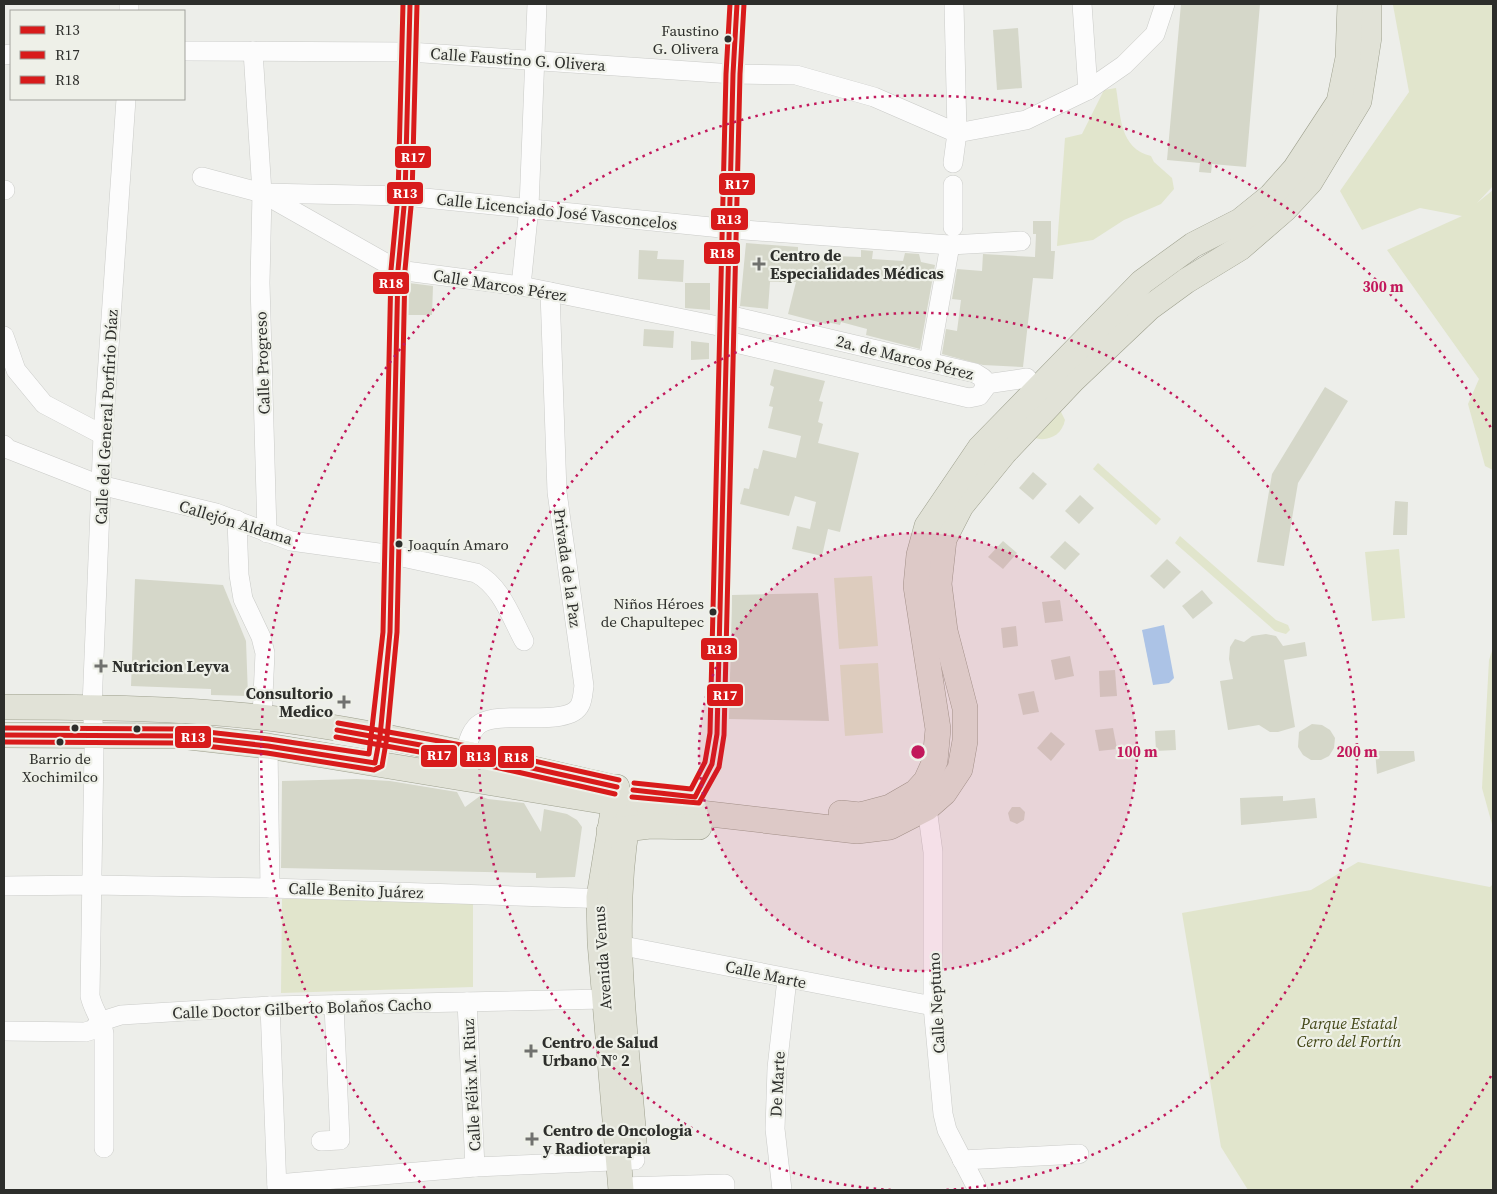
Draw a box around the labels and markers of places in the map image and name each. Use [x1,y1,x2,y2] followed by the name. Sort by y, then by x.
[653,20,719,59] place label: Faustino G. Olivera
[723,34,733,44] marker: Faustino G. Olivera
[770,244,944,284] place label: Centro de Especialidades Médicas
[752,257,766,271] marker: Centro de Especialidades Médicas
[407,534,509,555] place label: Joaquín Amaro
[394,539,404,549] marker: Joaquín Amaro
[601,593,704,632] place label: Niños Héroes de Chapultepec
[708,607,718,617] marker: Niños Héroes de Chapultepec
[112,655,230,677] place label: Nutricion Leyva
[94,659,108,673] marker: Nutricion Leyva
[246,682,333,722] place label: Consultorio Medico
[337,695,351,709] marker: Consultorio Medico
[70,723,80,733] unlabelled marker
[132,724,142,734] unlabelled marker
[55,737,65,747] marker: Barrio de Xochimilco
[909,743,927,761] centre of rings
[22,748,98,787] place label: Barrio de Xochimilco
[542,1031,659,1071] place label: Centro de Salud Urbano N° 2
[524,1044,538,1058] marker: Centro de Salud Urbano N° 2
[542,1119,693,1159] place label: Centro de Oncologia y Radioterapia
[525,1132,539,1146] marker: Centro de Oncologia y Radioterapia

